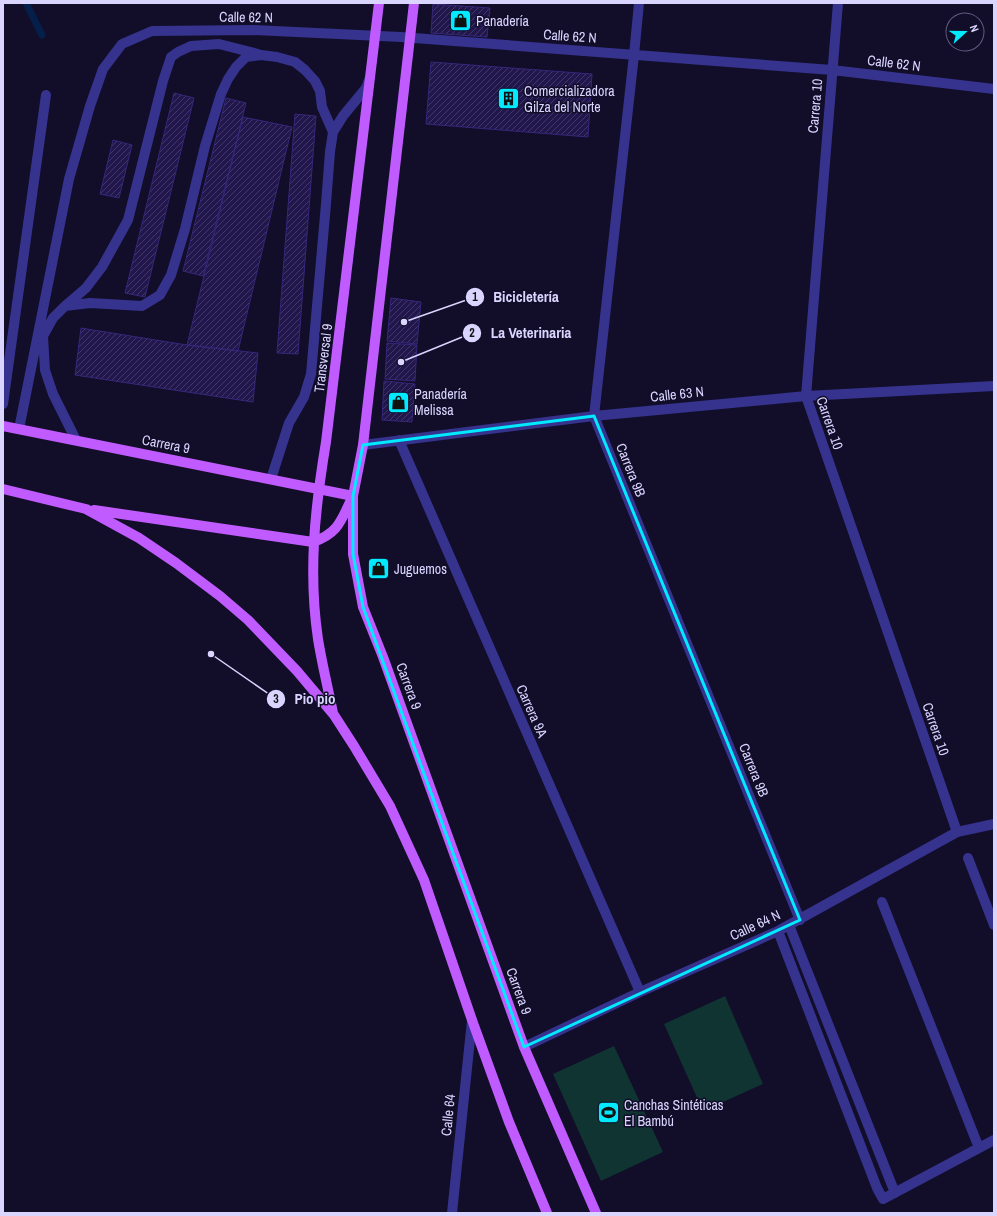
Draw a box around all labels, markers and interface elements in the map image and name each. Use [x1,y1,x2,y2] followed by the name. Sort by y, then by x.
[219,8,273,26] street label: Calle 62 N
[447,8,473,34] shop icon: Panadería
[476,12,530,30] place label: Panadería
[945,12,985,52] north arrow
[967,23,982,34] text: N
[543,25,597,47] street label: Calle 62 N
[866,51,922,75] street label: Calle 62 N
[804,78,826,134] street label: Carrera 10
[524,82,615,116] place label: Comercializadora Gilza del Norte
[496,86,522,112] building icon: Comercializadora Gilza del Norte
[465,284,566,311] callout: Bicicletería
[493,286,559,307] text: Bicicletería
[472,289,478,305] text: 1
[462,319,579,346] callout: La Veterinaria
[491,322,571,343] text: La Veterinaria
[310,323,336,393] street label: Transversal 9
[469,325,475,341] text: 2
[649,382,705,406] street label: Calle 63 N
[414,385,468,419] place label: Panadería Melissa
[385,389,411,415] shop icon: Panadería Melissa
[813,394,847,452] street label: Carrera 10
[140,431,192,457] street label: Carrera 9
[612,441,650,500] street label: Carrera 9B
[366,556,392,582] shop icon: Juguemos
[394,560,447,578] place label: Juguemos
[392,660,426,712] street label: Carrera 9
[512,682,552,741] street label: Carrera 9A
[266,686,343,713] callout: Pio pio
[294,688,336,709] text: Pio pio
[273,691,279,707] text: 3
[919,700,953,758] street label: Carrera 10
[735,741,773,800] street label: Carrera 9B
[727,906,783,944] street label: Calle 64 N
[502,965,536,1017] street label: Carrera 9
[437,1093,459,1137] street label: Calle 64
[624,1096,724,1130] place label: Canchas Sintéticas El Bambú
[595,1100,621,1126] sports icon: Canchas Sintéticas El Bambú

